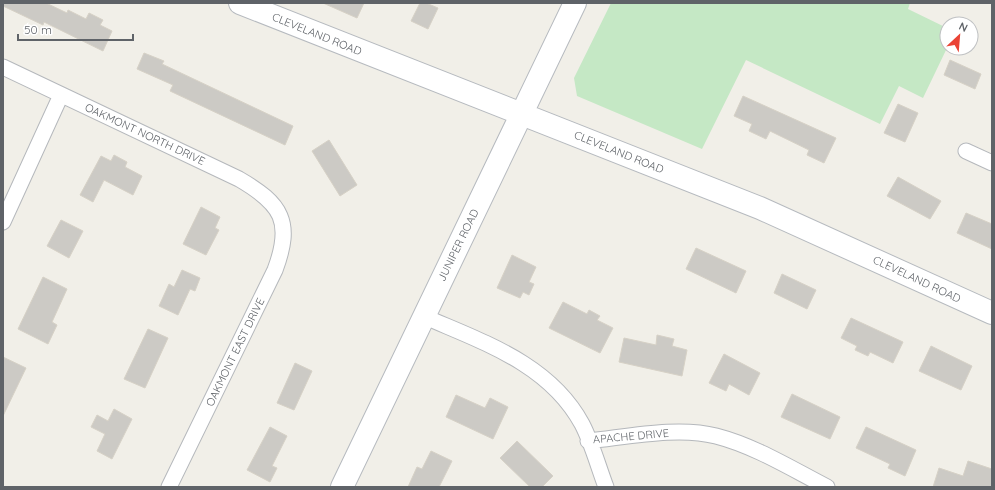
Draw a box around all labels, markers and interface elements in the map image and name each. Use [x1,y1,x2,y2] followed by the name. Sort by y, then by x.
[270,10,364,58] street label: CLEVELAND ROAD
[18,16,133,42] scale bar
[939,16,979,56] north arrow
[957,19,970,35] text: N
[24,22,52,37] text: 50 m
[83,100,207,168] street label: OAKMONT NORTH DRIVE
[572,128,666,176] street label: CLEVELAND ROAD
[434,206,482,283] street label: JUNIPER ROAD
[871,252,963,306] street label: CLEVELAND ROAD
[203,296,267,408] street label: OAKMONT EAST DRIVE
[592,426,670,446] street label: APACHE DRIVE

